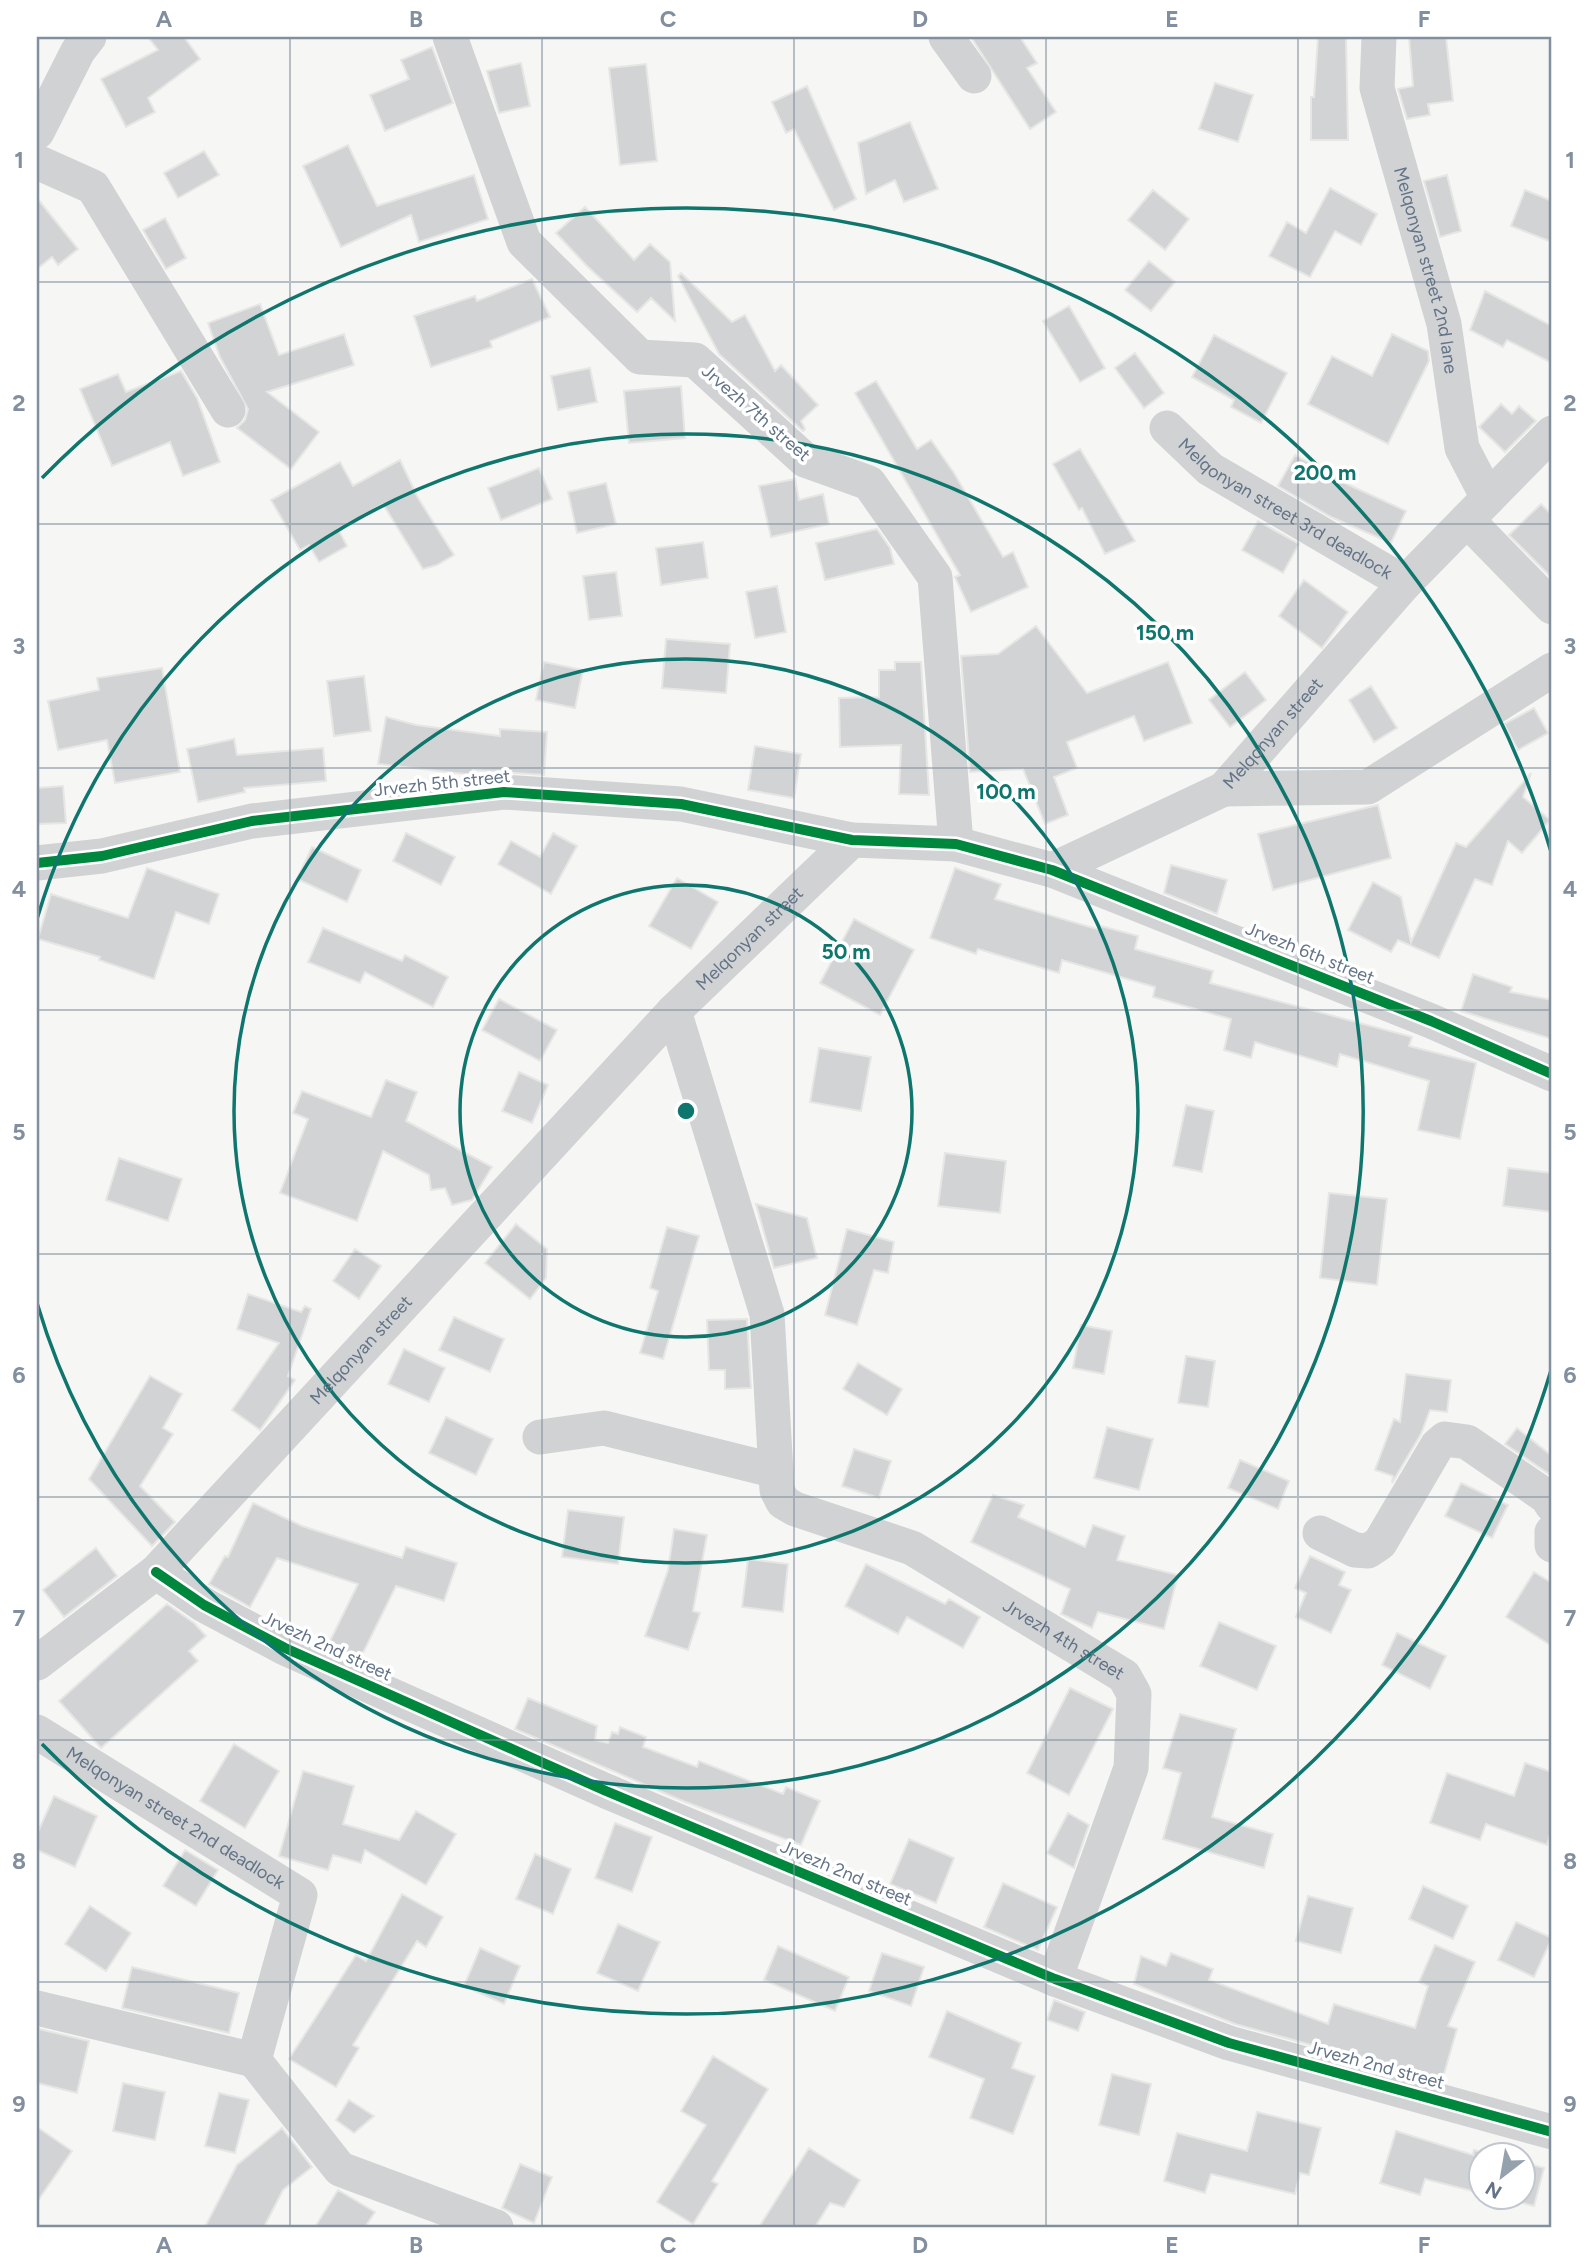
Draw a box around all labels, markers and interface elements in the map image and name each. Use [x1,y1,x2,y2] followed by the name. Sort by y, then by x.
[156,5,173,33] text: A
[409,5,423,33] text: B
[660,5,677,33] text: C
[912,5,928,33] text: D
[1165,5,1179,33] text: E
[1418,5,1431,33] text: F
[14,146,24,174] text: 1
[1565,146,1575,174] text: 1
[1389,164,1462,375] street label: Melqonyan street 2nd lane
[697,360,815,466] street label: Jrvezh 7th street
[12,389,26,417] text: 2
[1563,389,1577,417] text: 2
[1174,434,1396,584] street label: Melqonyan street 3rd deadlock
[1294,460,1356,485] text: 200 m
[1136,620,1194,645] text: 150 m
[13,632,25,660] text: 3
[1564,632,1576,660] text: 3
[1218,673,1328,794] street label: Melqonyan street
[373,765,511,801] street label: Jrvezh 5th street
[976,779,1036,804] text: 100 m
[12,875,26,903] text: 4
[1563,875,1577,903] text: 4
[691,882,808,995] street label: Melqonyan street
[1242,917,1378,989] street label: Jrvezh 6th street
[821,939,871,964] text: 50 m
[674,1099,698,1123] centre of rings
[12,1118,26,1146] text: 5
[1563,1118,1577,1146] text: 5
[305,1291,417,1409] street label: Melqonyan street
[12,1361,26,1389] text: 6
[1563,1361,1577,1389] text: 6
[999,1594,1129,1685] street label: Jrvezh 4th street
[13,1604,26,1632] text: 7
[1564,1604,1577,1632] text: 7
[259,1606,395,1686] street label: Jrvezh 2nd street
[62,1742,289,1894] street label: Melqonyan street 2nd deadlock
[777,1835,915,1911] street label: Jrvezh 2nd street
[12,1847,26,1875] text: 8
[1563,1847,1577,1875] text: 8
[1305,2036,1447,2094] street label: Jrvezh 2nd street
[12,2090,26,2118] text: 9
[1563,2090,1577,2118] text: 9
[1466,2142,1536,2212] north arrow
[1481,2177,1506,2204] text: N
[156,2231,173,2259] text: A
[409,2231,423,2259] text: B
[660,2231,677,2259] text: C
[912,2231,928,2259] text: D
[1165,2231,1179,2259] text: E
[1418,2231,1431,2259] text: F

